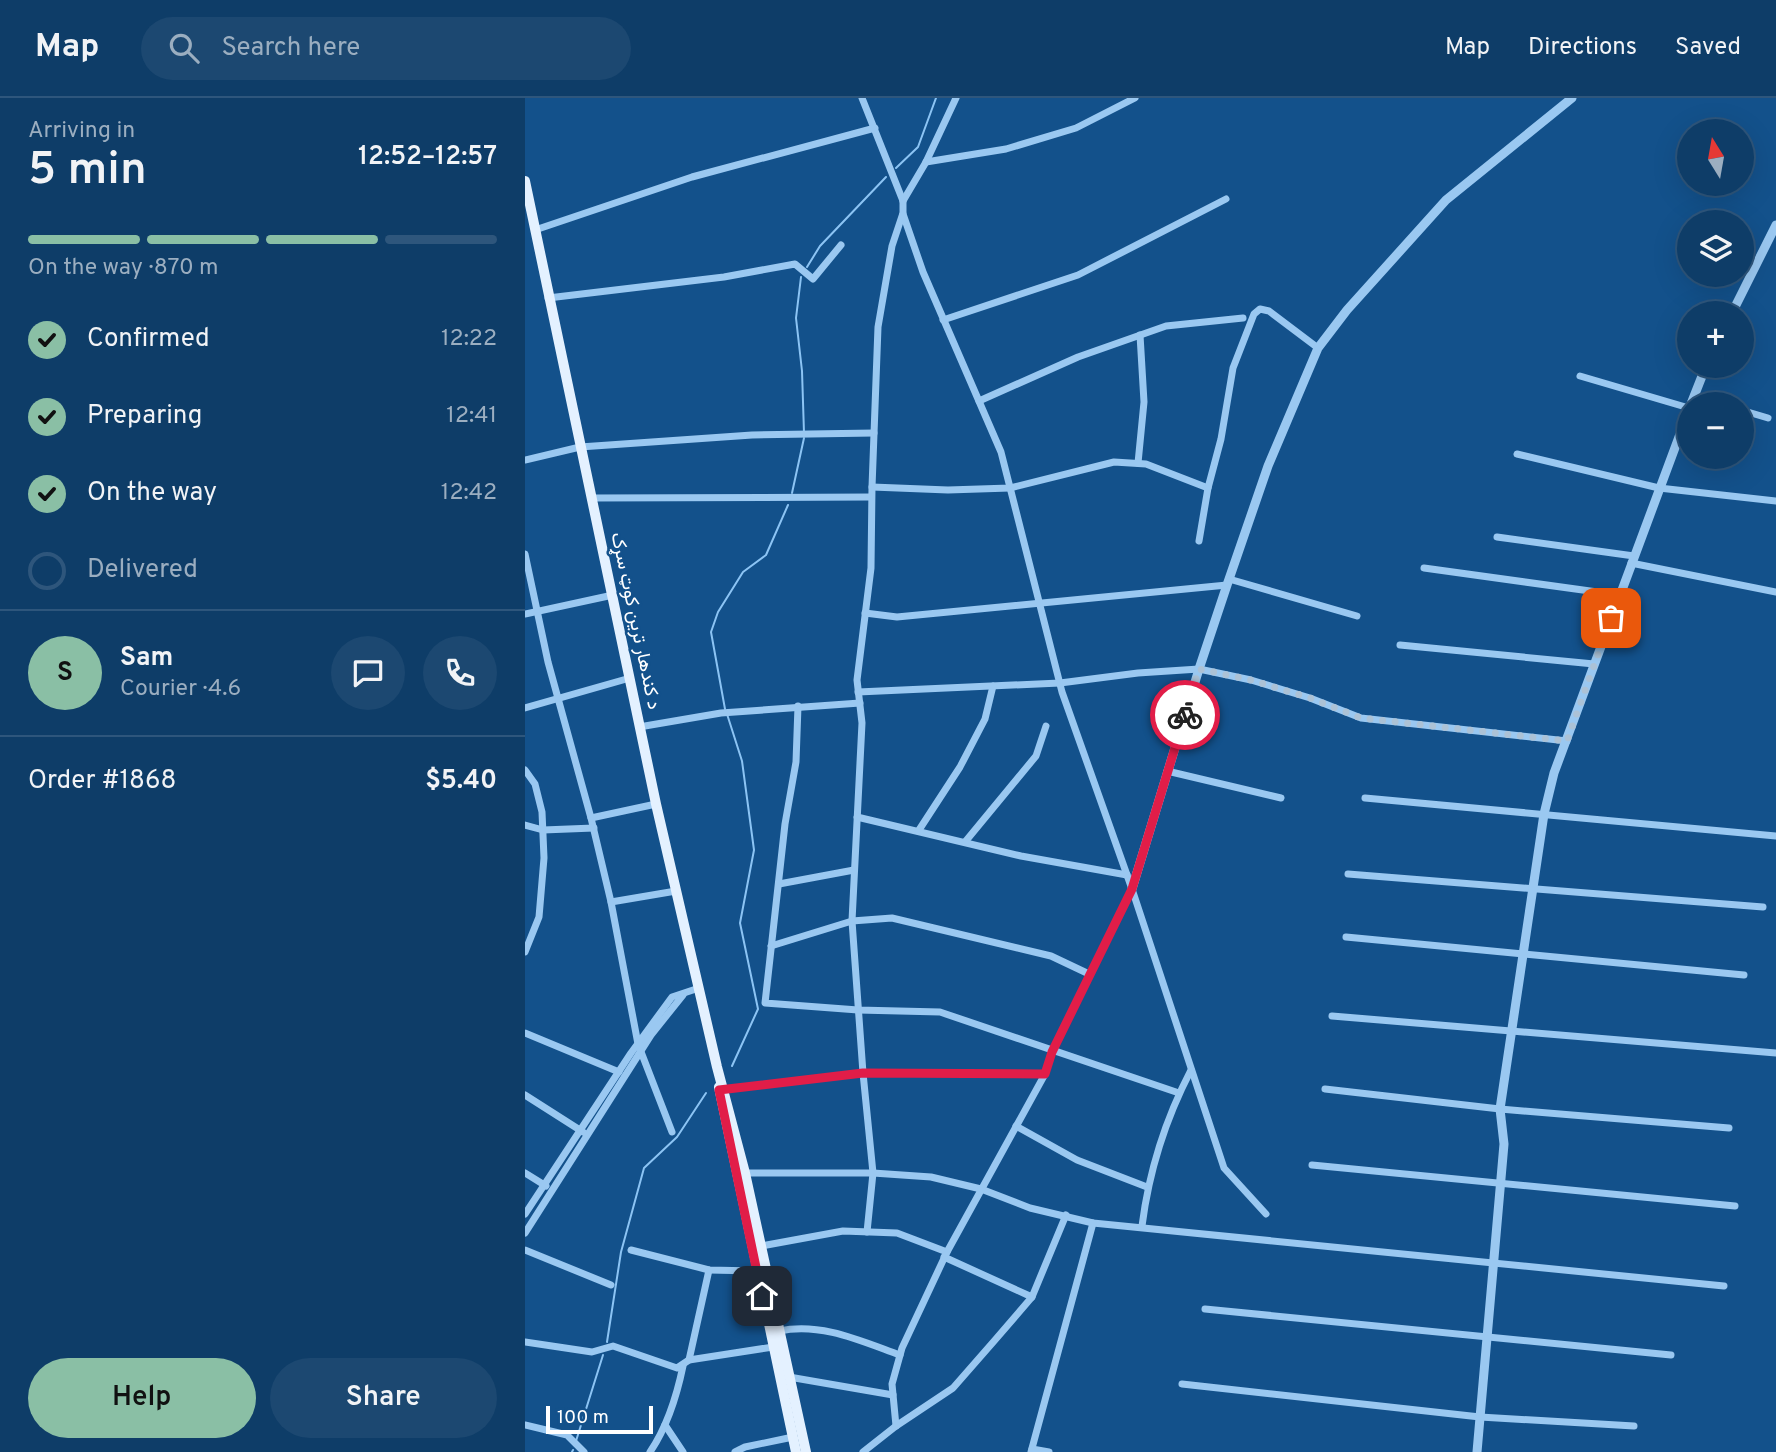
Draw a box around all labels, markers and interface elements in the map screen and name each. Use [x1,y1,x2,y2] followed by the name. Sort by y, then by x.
[141,17,631,80] search box
[35,27,99,69] text: Map
[165,29,203,67] icon: search
[221,32,360,65] text: Search here
[1445,33,1490,63] text: Map
[1528,33,1637,63] text: Directions
[1675,33,1741,63] text: Saved
[28,117,135,146] text: Arriving in
[1677,119,1753,196] north arrow
[1677,119,1754,469] map controls
[358,141,497,174] text: 12:52–12:57
[28,142,147,201] text: 5 min
[1677,210,1754,287] button: layers
[28,254,219,283] text: On the way · 870 m
[1677,301,1754,378] button: +
[28,321,66,359] icon: check
[87,323,210,356] text: Confirmed
[441,325,497,354] text: 12:22
[1677,392,1754,469] button: −
[28,398,66,436] icon: check
[87,400,202,433] text: Preparing
[446,402,497,431] text: 12:41
[28,475,66,513] icon: check
[87,477,217,510] text: On the way
[441,479,497,508] text: 12:42
[604,530,666,712] street label: د کندهار ترين کوټ سړک
[87,554,198,587] text: Delivered
[1581,588,1641,648] pin
[1592,599,1630,637] icon: bag
[331,636,405,710] button: chat
[423,636,497,710] button: phone
[120,642,173,675] text: Sam
[57,657,73,690] text: S
[120,675,241,704] text: Courier · 4.6
[1150,680,1220,750] courier
[1166,696,1204,734] icon: bike
[28,765,176,798] text: Order #1868
[425,765,497,798] text: $5.40
[732,1266,792,1326] pin
[743,1277,781,1315] icon: home
[28,1358,256,1438] button: Help
[270,1358,497,1438] button: Share
[546,1403,653,1435] scale bar
[557,1406,609,1430] text: 100 m

